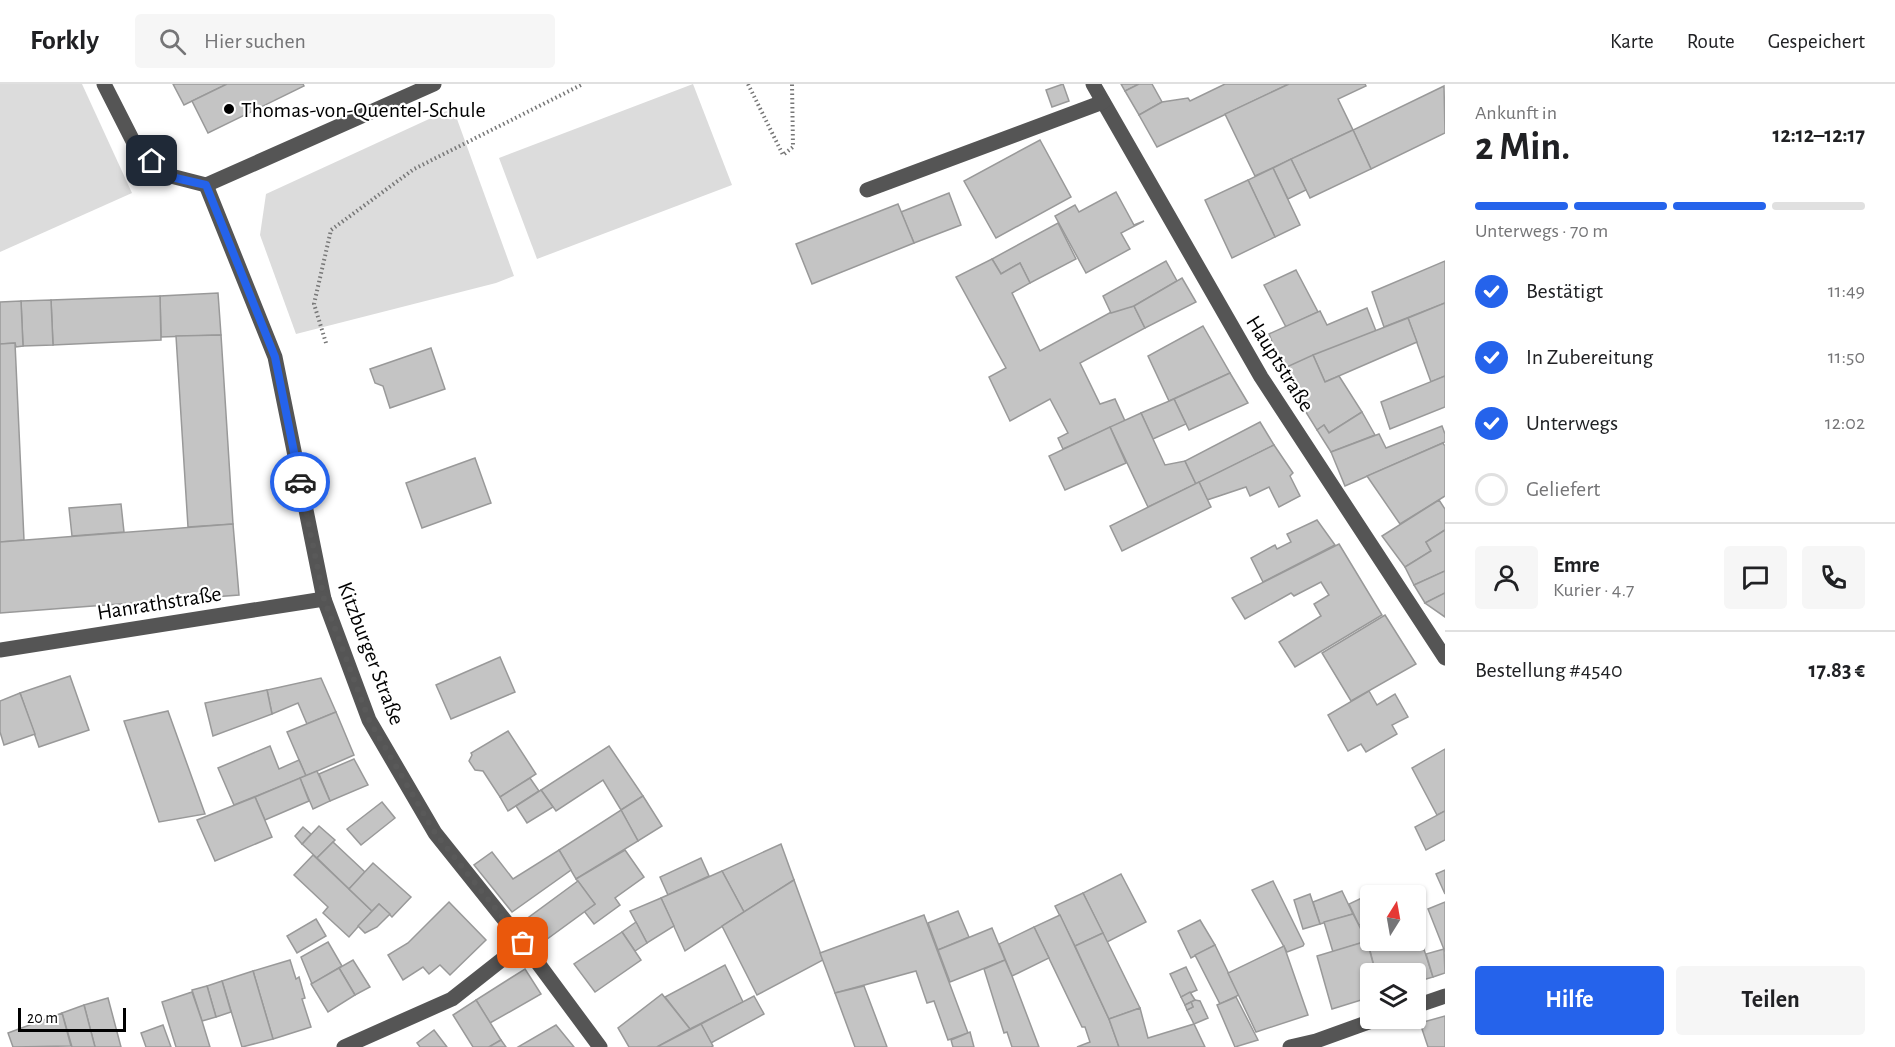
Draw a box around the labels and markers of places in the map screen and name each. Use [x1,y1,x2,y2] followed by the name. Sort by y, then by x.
[241,99,486,121] place label: Thomas-von-Quentel-Schule
[222,102,236,116] marker: Thomas-von-Quentel-Schule
[126,135,177,186] pin
[497,917,548,968] pin

